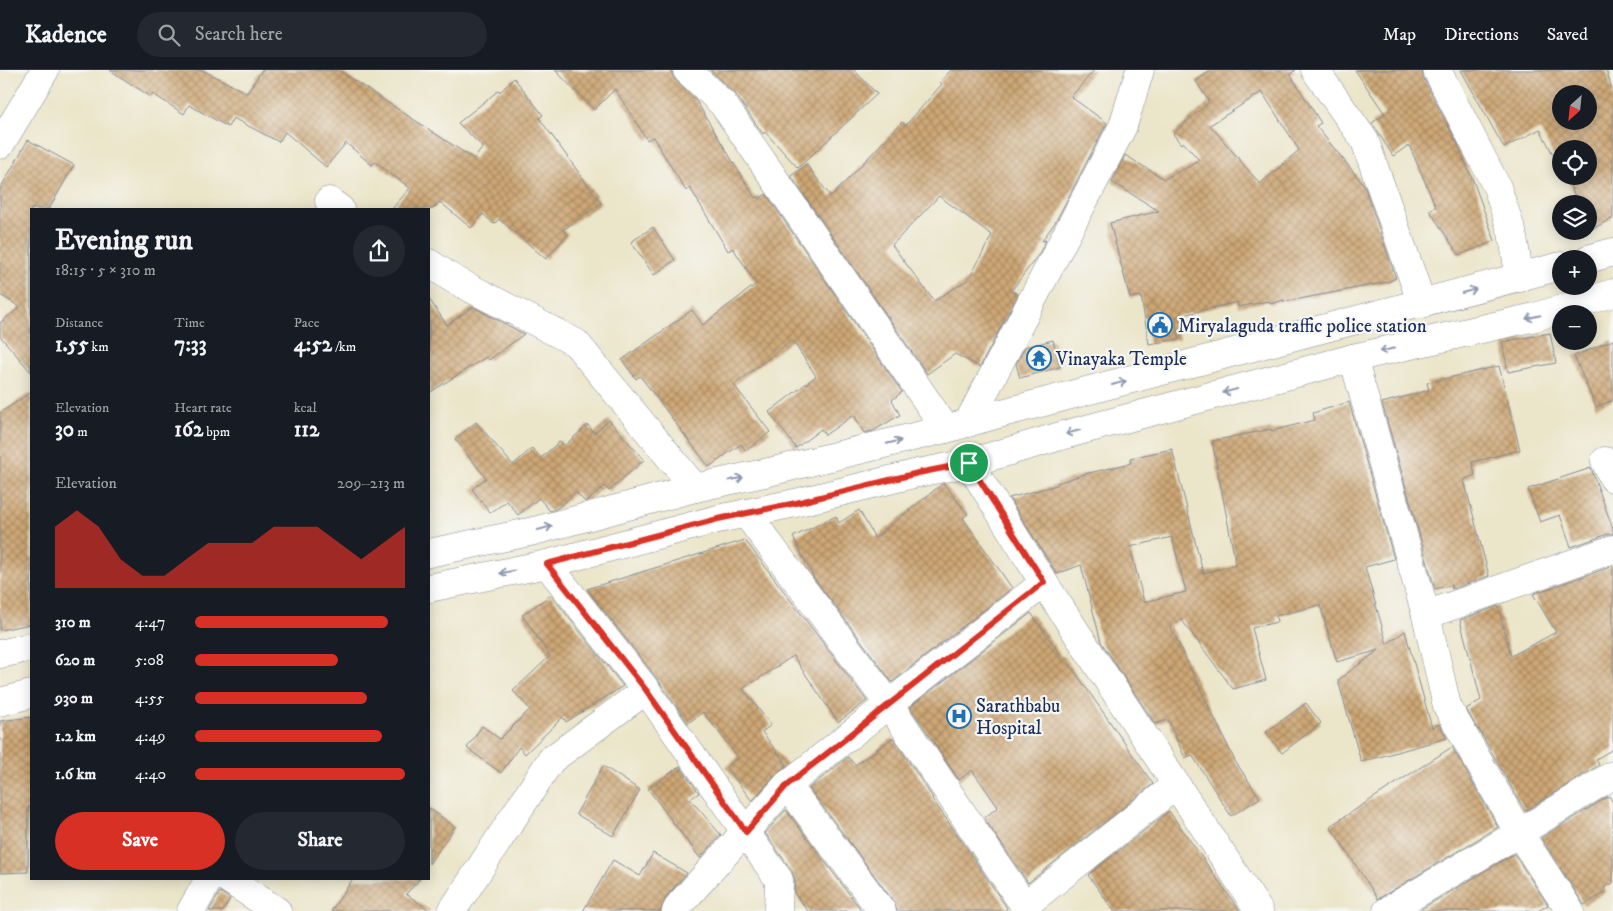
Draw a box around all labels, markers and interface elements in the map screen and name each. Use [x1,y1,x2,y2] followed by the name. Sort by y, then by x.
[137,12,487,57] search box
[25,20,107,50] text: Kadence
[155,21,183,49] icon: search
[195,23,283,46] text: Search here
[1383,24,1416,46] text: Map
[1444,24,1519,46] text: Directions
[1547,24,1588,46] text: Saved
[1552,85,1598,130] north arrow
[1552,85,1597,350] map controls
[1552,140,1597,185] button: locate
[1552,195,1597,240] button: layers
[55,223,193,258] text: Evening run
[353,225,405,277] button: share
[1552,250,1597,295] button: +
[55,260,156,280] text: 18:15 · 5 × 310 m
[1461,286,1477,296] one-way arrow
[1552,305,1597,350] button: −
[1147,312,1173,338] public building icon: Miryalaguda traffic police station
[1525,313,1541,322] one-way arrow
[55,314,103,332] text: Distance
[174,314,205,332] text: Time
[294,314,320,332] text: Pace
[1178,315,1427,338] place label: Miryalaguda traffic police station
[55,332,88,358] text: 1.55
[174,332,207,358] text: 7:33
[294,332,332,358] text: 4:52
[88,338,109,356] text: km
[332,338,356,356] text: /km
[1026,345,1052,371] temple icon: Vinayaka Temple
[1380,346,1396,355] one-way arrow
[1055,348,1187,371] place label: Vinayaka Temple
[1111,378,1127,387] one-way arrow
[1222,386,1238,396] one-way arrow
[55,399,109,417] text: Elevation
[174,399,232,417] text: Heart rate
[294,399,317,417] text: kcal
[55,417,74,443] text: 30
[174,417,203,443] text: 162
[294,417,319,443] text: 112
[74,423,88,441] text: m
[203,423,230,441] text: bpm
[1065,428,1081,438] one-way arrow
[886,437,902,446] one-way arrow
[948,442,990,484] pin
[955,449,983,477] icon: arrive
[55,473,117,493] text: Elevation
[337,473,405,493] text: 209–213 m
[728,474,744,483] one-way arrow
[536,523,552,532] one-way arrow
[500,568,516,577] one-way arrow
[55,612,91,632] text: 310 m
[135,612,166,632] text: 4:47
[55,650,95,670] text: 620 m
[135,650,164,670] text: 5:08
[55,688,93,708] text: 930 m
[135,688,164,708] text: 4:55
[976,695,1060,740] place label: Sarathbabu Hospital
[946,703,972,729] hospital icon: Sarathbabu Hospital
[55,726,96,746] text: 1.2 km
[135,726,166,746] text: 4:49
[55,764,96,784] text: 1.6 km
[135,764,166,784] text: 4:40
[55,812,225,870] button: Save
[235,812,405,870] button: Share

